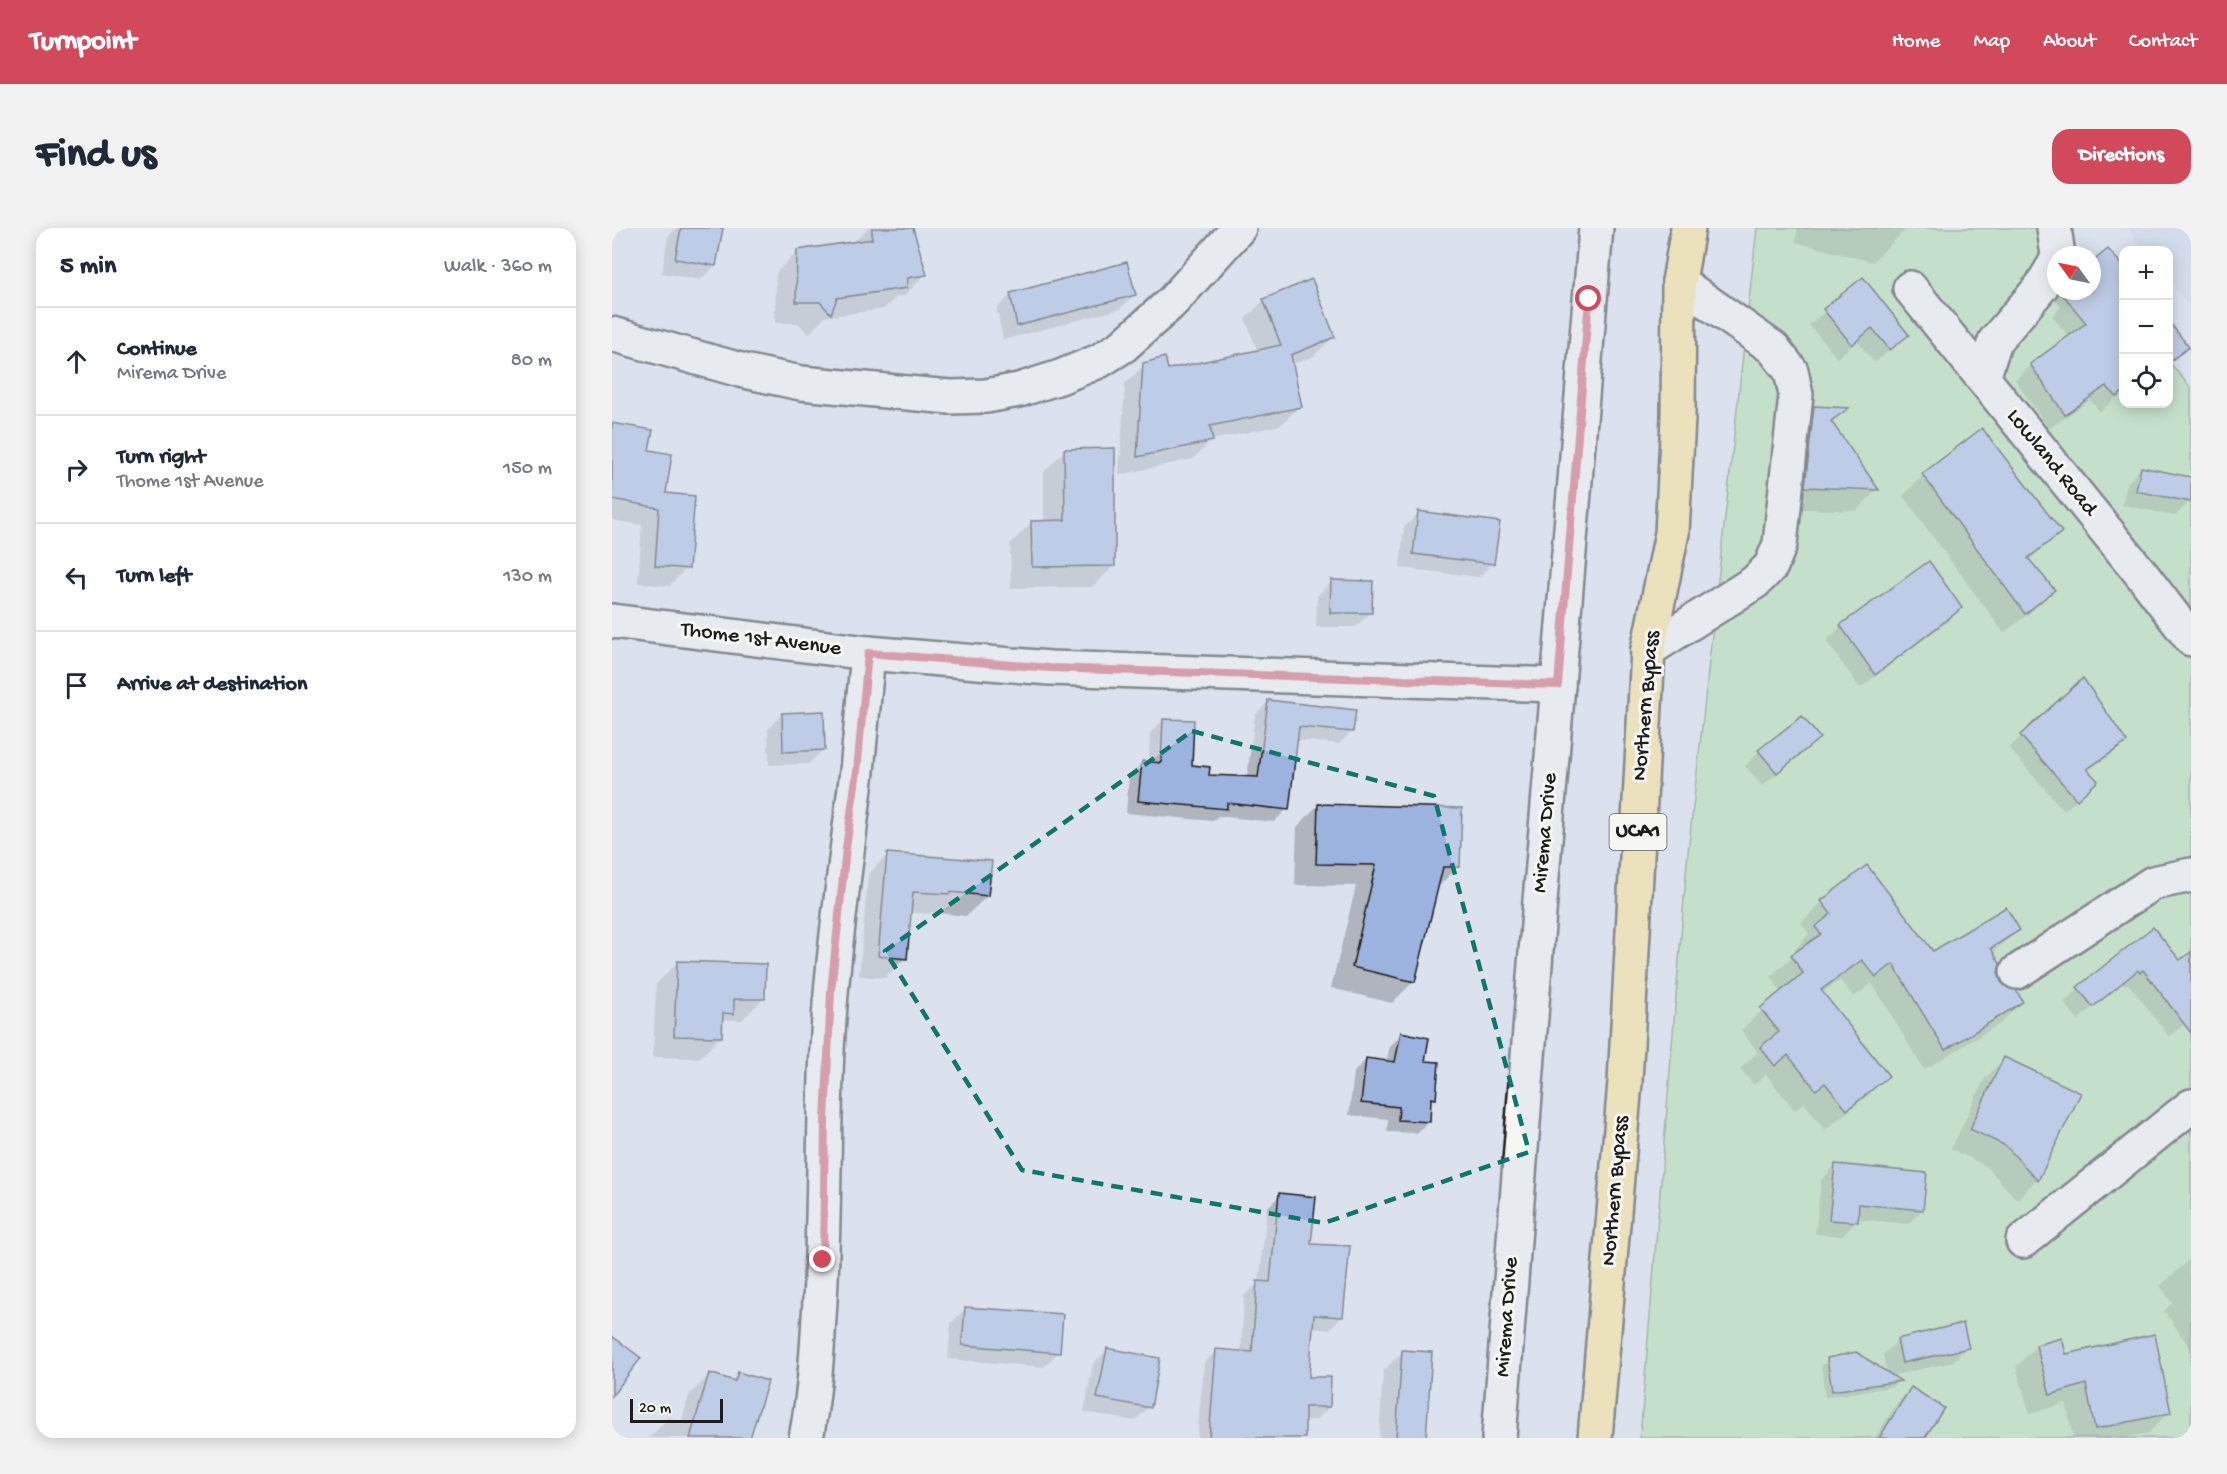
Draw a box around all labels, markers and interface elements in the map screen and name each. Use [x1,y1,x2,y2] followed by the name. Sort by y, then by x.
[30,26,136,59] text: Turnpoint
[1892,30,1940,55] text: Home
[1973,30,2010,55] text: Map
[2043,30,2096,55] text: About
[2129,30,2197,55] text: Contact
[2052,129,2191,184] button: Directions
[36,132,156,181] text: Find us
[2047,246,2101,300] north arrow
[2119,246,2173,408] map controls
[2119,246,2173,300] button: +
[60,252,116,283] text: 5 min
[444,256,552,279] text: Walk · 360 m
[1575,285,1601,311] route start
[2119,300,2173,354] button: −
[117,337,197,363] text: Continue
[60,345,93,378] icon: ahead
[511,350,552,373] text: 80 m
[2119,354,2173,408] button: locate
[117,363,226,386] text: Mirema Drive
[2000,404,2103,523] street label: Lowland Road
[117,445,205,471] text: Turn right
[60,453,93,486] icon: right
[503,458,552,481] text: 150 m
[117,471,264,494] text: Thome 1st Avenue
[60,561,93,594] icon: left
[117,564,191,590] text: Turn left
[503,566,552,589] text: 130 m
[677,617,843,663] street label: Thome 1st Avenue
[1627,629,1667,782] street label: Northern Bypass
[60,669,93,702] icon: arrive
[117,672,307,698] text: Arrive at destination
[1528,771,1564,894] street label: Mirema Drive
[1610,814,1666,850] road number: UCA1
[1596,1114,1636,1267] street label: Northern Bypass
[809,1246,835,1272] route end
[1491,1256,1525,1378] street label: Mirema Drive
[630,1396,723,1424] scale bar
[639,1400,671,1419] text: 20 m

